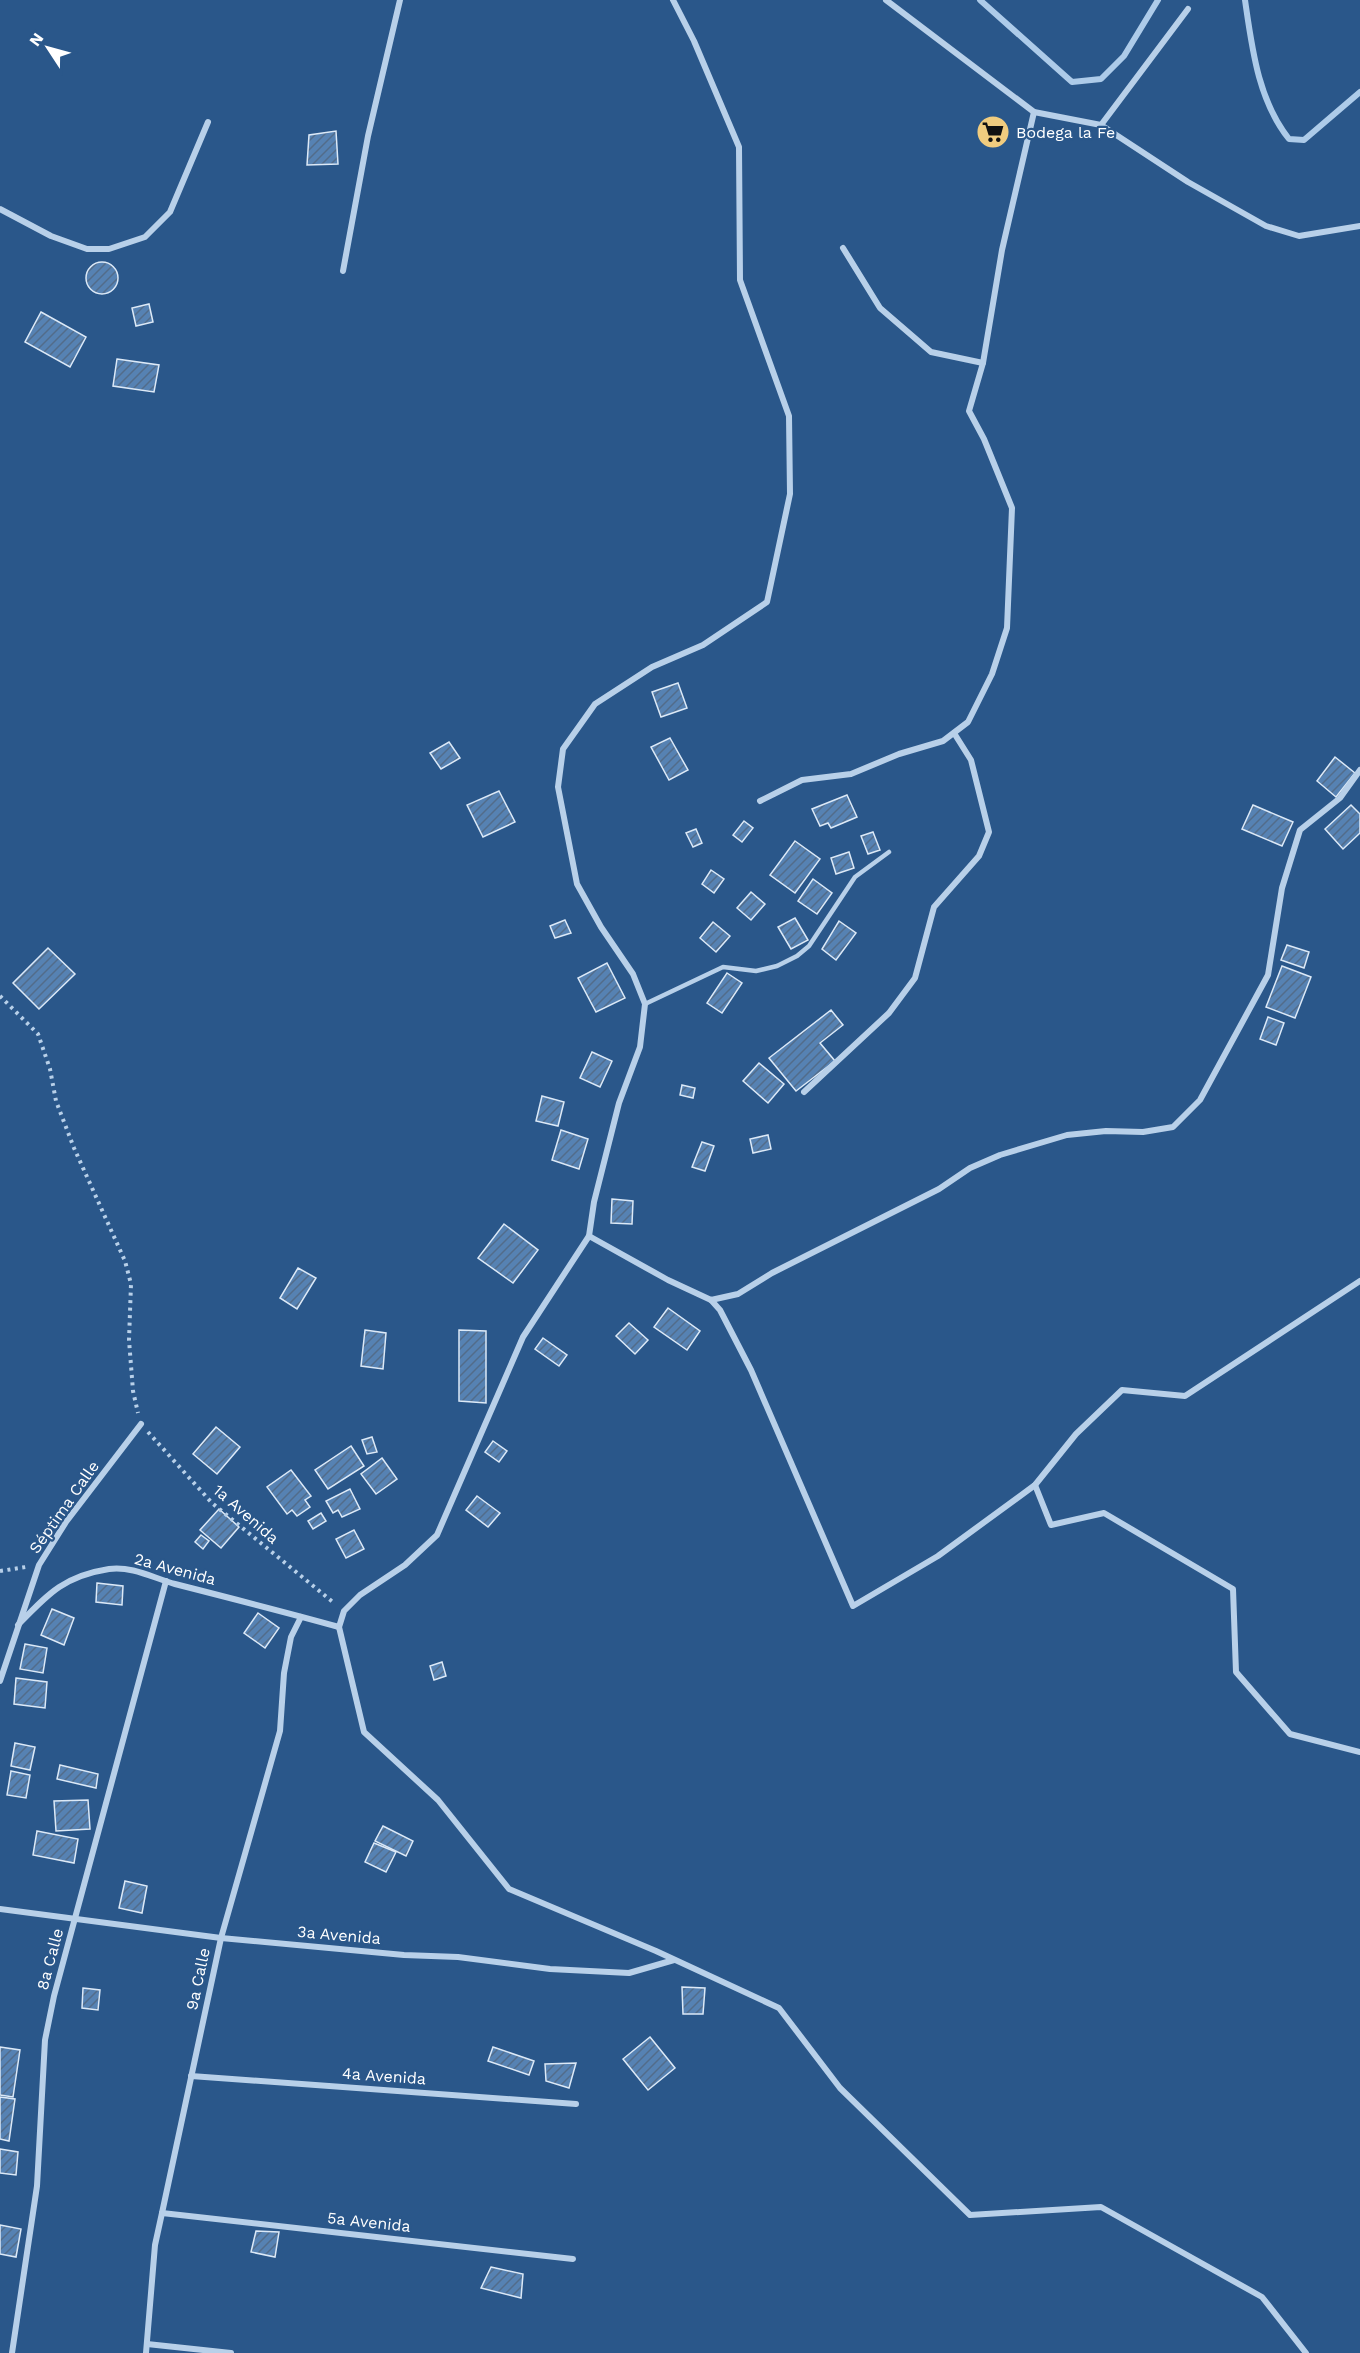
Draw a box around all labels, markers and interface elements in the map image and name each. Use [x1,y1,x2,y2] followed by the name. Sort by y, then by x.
[18,18,78,78] north arrow
[25,29,47,50] text: N
[975,114,1011,150] supermarket icon: Bodega la Fe
[1016,123,1115,142] place label: Bodega la Fe
[25,1457,103,1557] street label: Séptima Calle
[209,1480,283,1548] street label: 1a Avenida
[132,1549,218,1589] street label: 2a Avenida
[296,1922,382,1948] street label: 3a Avenida
[33,1926,67,1992] street label: 8a Calle
[182,1946,214,2012] street label: 9a Calle
[341,2064,427,2088] street label: 4a Avenida
[326,2208,412,2236] street label: 5a Avenida

